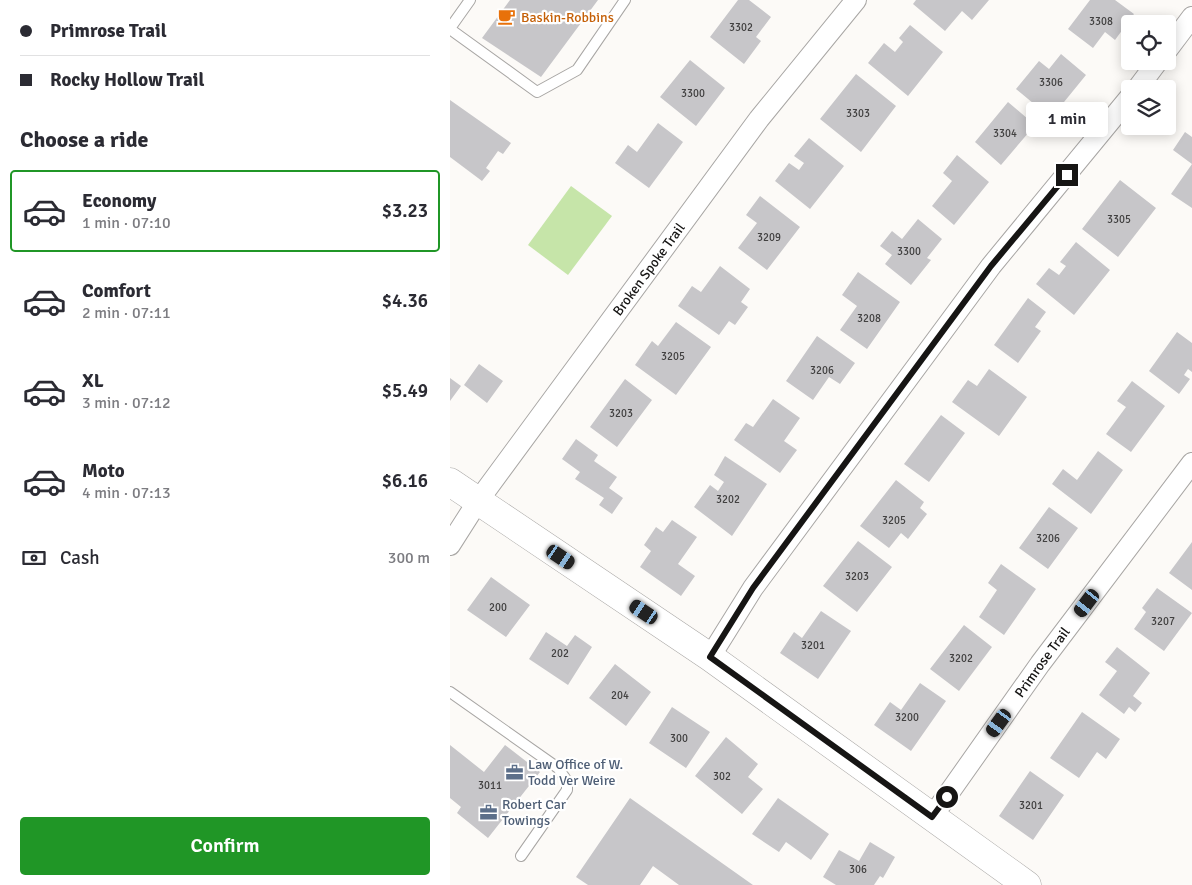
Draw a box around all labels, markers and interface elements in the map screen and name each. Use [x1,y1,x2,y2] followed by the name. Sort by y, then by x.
[497,7,517,27] cafe icon: Baskin-Robbins
[521,9,614,26] place label: Baskin-Robbins
[1089,15,1113,28] house number: 3308
[1121,15,1176,135] map controls
[1121,15,1176,70] button: locate
[50,19,167,43] text: Primrose Trail
[729,21,753,34] house number: 3302
[50,68,204,92] text: Rocky Hollow Trail
[1039,76,1063,89] house number: 3306
[1121,80,1176,135] button: layers
[681,87,705,100] house number: 3300
[1026,102,1108,138] callout: 1 min
[846,107,870,120] house number: 3303
[1048,109,1086,129] text: 1 min
[20,126,148,153] text: Choose a ride
[993,127,1017,140] house number: 3304
[1056,164,1078,186] route end
[22,189,67,234] icon: car
[82,189,156,213] text: Economy
[382,199,428,223] text: $3.23
[82,213,171,233] text: 1 min · 07:10
[1107,213,1131,226] house number: 3305
[609,220,688,319] street label: Broken Spoke Trail
[757,231,781,244] house number: 3209
[897,245,921,258] house number: 3300
[22,279,67,324] icon: car
[82,279,151,303] text: Comfort
[382,289,428,313] text: $4.36
[82,303,171,323] text: 2 min · 07:11
[857,312,881,325] house number: 3208
[661,350,685,363] house number: 3205
[810,364,834,377] house number: 3206
[22,369,67,414] icon: car
[82,369,104,393] text: XL
[382,379,428,403] text: $5.49
[82,393,171,413] text: 3 min · 07:12
[609,407,633,420] house number: 3203
[22,459,67,504] icon: car
[82,459,125,483] text: Moto
[382,469,428,493] text: $6.16
[82,483,171,503] text: 4 min · 07:13
[716,493,740,506] house number: 3202
[882,514,906,527] house number: 3205
[1036,532,1060,545] house number: 3206
[544,542,577,572] car
[20,544,48,572] icon: cash
[60,546,100,570] text: Cash
[388,548,430,568] text: 300 m
[845,570,869,583] house number: 3203
[1071,587,1102,619] car
[627,597,660,627] car
[489,601,507,614] house number: 200
[1151,615,1175,628] house number: 3207
[1011,624,1073,701] street label: Primrose Trail
[801,639,825,652] house number: 3201
[551,647,569,660] house number: 202
[949,652,973,665] house number: 3202
[611,689,629,702] house number: 204
[984,706,1013,740] car
[895,711,919,724] house number: 3200
[670,732,688,745] house number: 300
[528,756,623,789] place label: Law Office of W. Todd Ver Weire
[504,762,524,782] office icon: Law Office of W. Todd Ver Weire
[713,770,731,783] house number: 302
[478,779,502,792] house number: 3011
[936,786,958,808] route start
[502,796,567,829] place label: Robert Car Towings
[1019,799,1043,812] house number: 3201
[478,802,498,822] office icon: Robert Car Towings
[20,817,430,875] button: Confirm
[849,863,867,876] house number: 306

